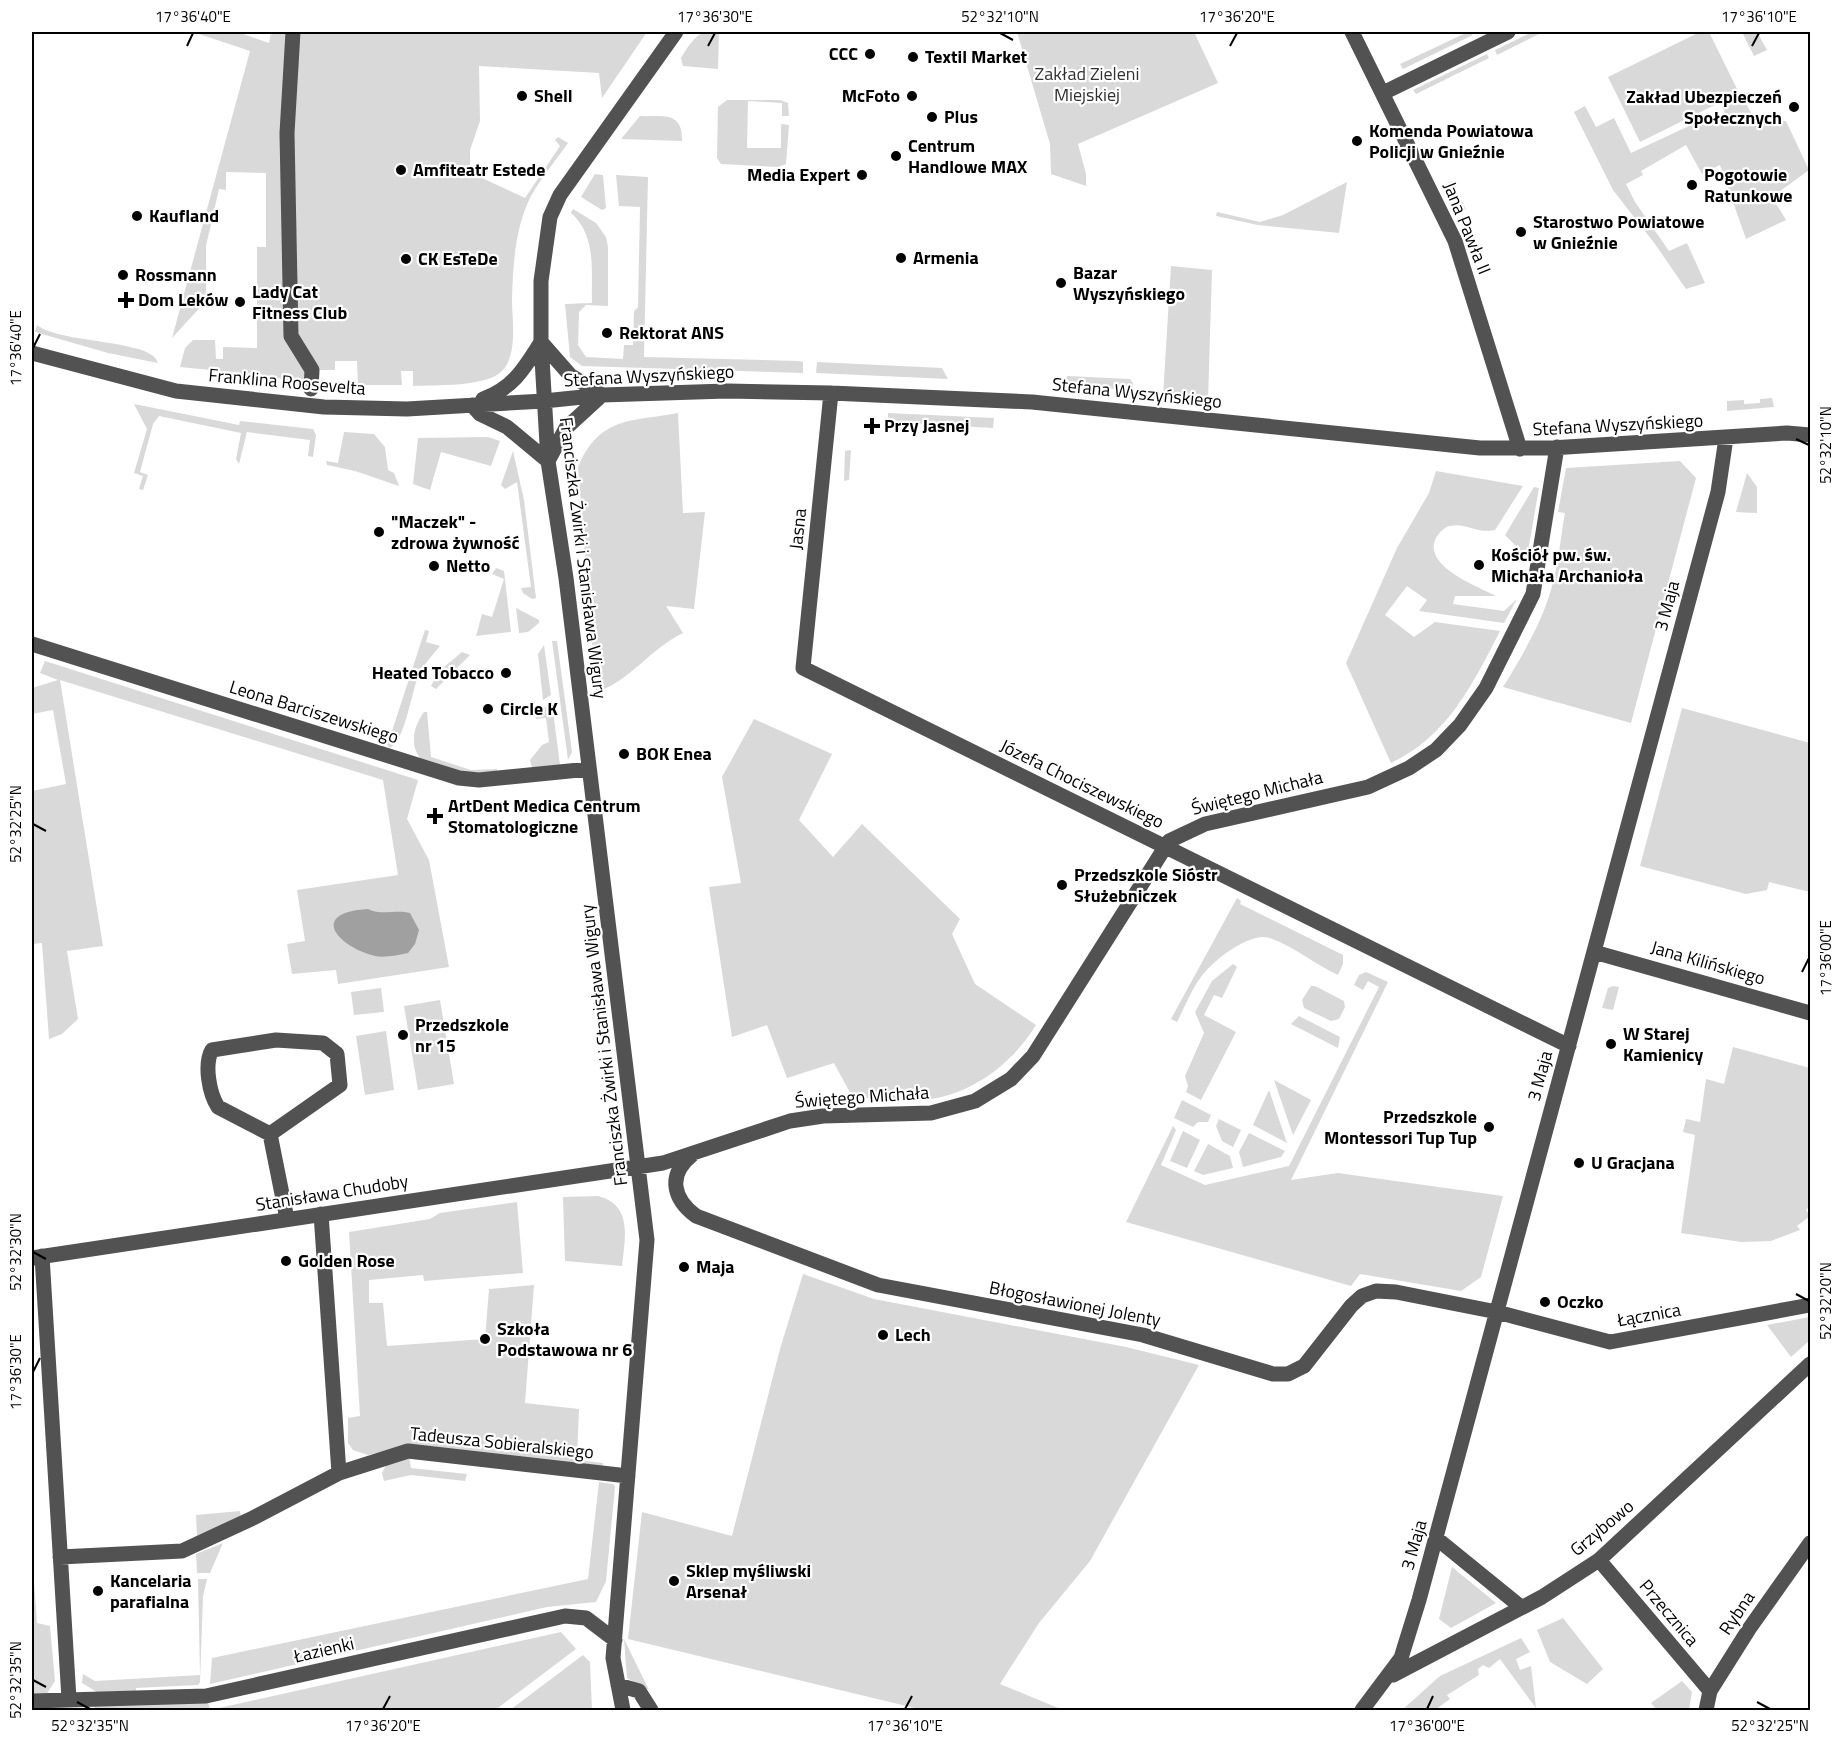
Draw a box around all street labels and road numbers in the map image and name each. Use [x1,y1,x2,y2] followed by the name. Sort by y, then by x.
[1437,178,1498,278] street label: Jana Pawła II
[563,358,735,393] street label: Stefana Wyszyńskiego
[207,361,367,402] street label: Franklina Roosevelta
[1051,370,1223,415] street label: Stefana Wyszyńskiego
[1532,407,1704,442] street label: Stefana Wyszyńskiego
[553,416,614,701] street label: Franciszka Żwirki i Stanisława Wigury
[782,507,813,551] street label: Jasna
[1647,578,1686,634] street label: 3 Maja
[226,673,402,750] street label: Leona Barciszewskiego
[996,732,1169,835] street label: Józefa Chociszewskiego
[1188,763,1325,822] street label: Świętego Michała
[573,902,634,1187] street label: Franciszka Żwirki i Stanisława Wigury
[1648,933,1768,992] street label: Jana Kilińskiego
[1520,1048,1559,1104] street label: 3 Maja
[794,1078,930,1115] street label: Świętego Michała
[254,1167,410,1218] street label: Stanisława Chudoby
[987,1274,1163,1333] street label: Błogosławionej Jolenty
[1614,1296,1683,1334] street label: Łącznica
[409,1419,595,1466] street label: Tadeusza Sobieralskiego
[1564,1493,1640,1562] street label: Grzybowo
[1393,1517,1434,1573] street label: 3 Maja
[1633,1573,1706,1652] street label: Przecznica
[1712,1585,1761,1640] street label: Rybna
[290,1629,357,1670] street label: Łazienki

